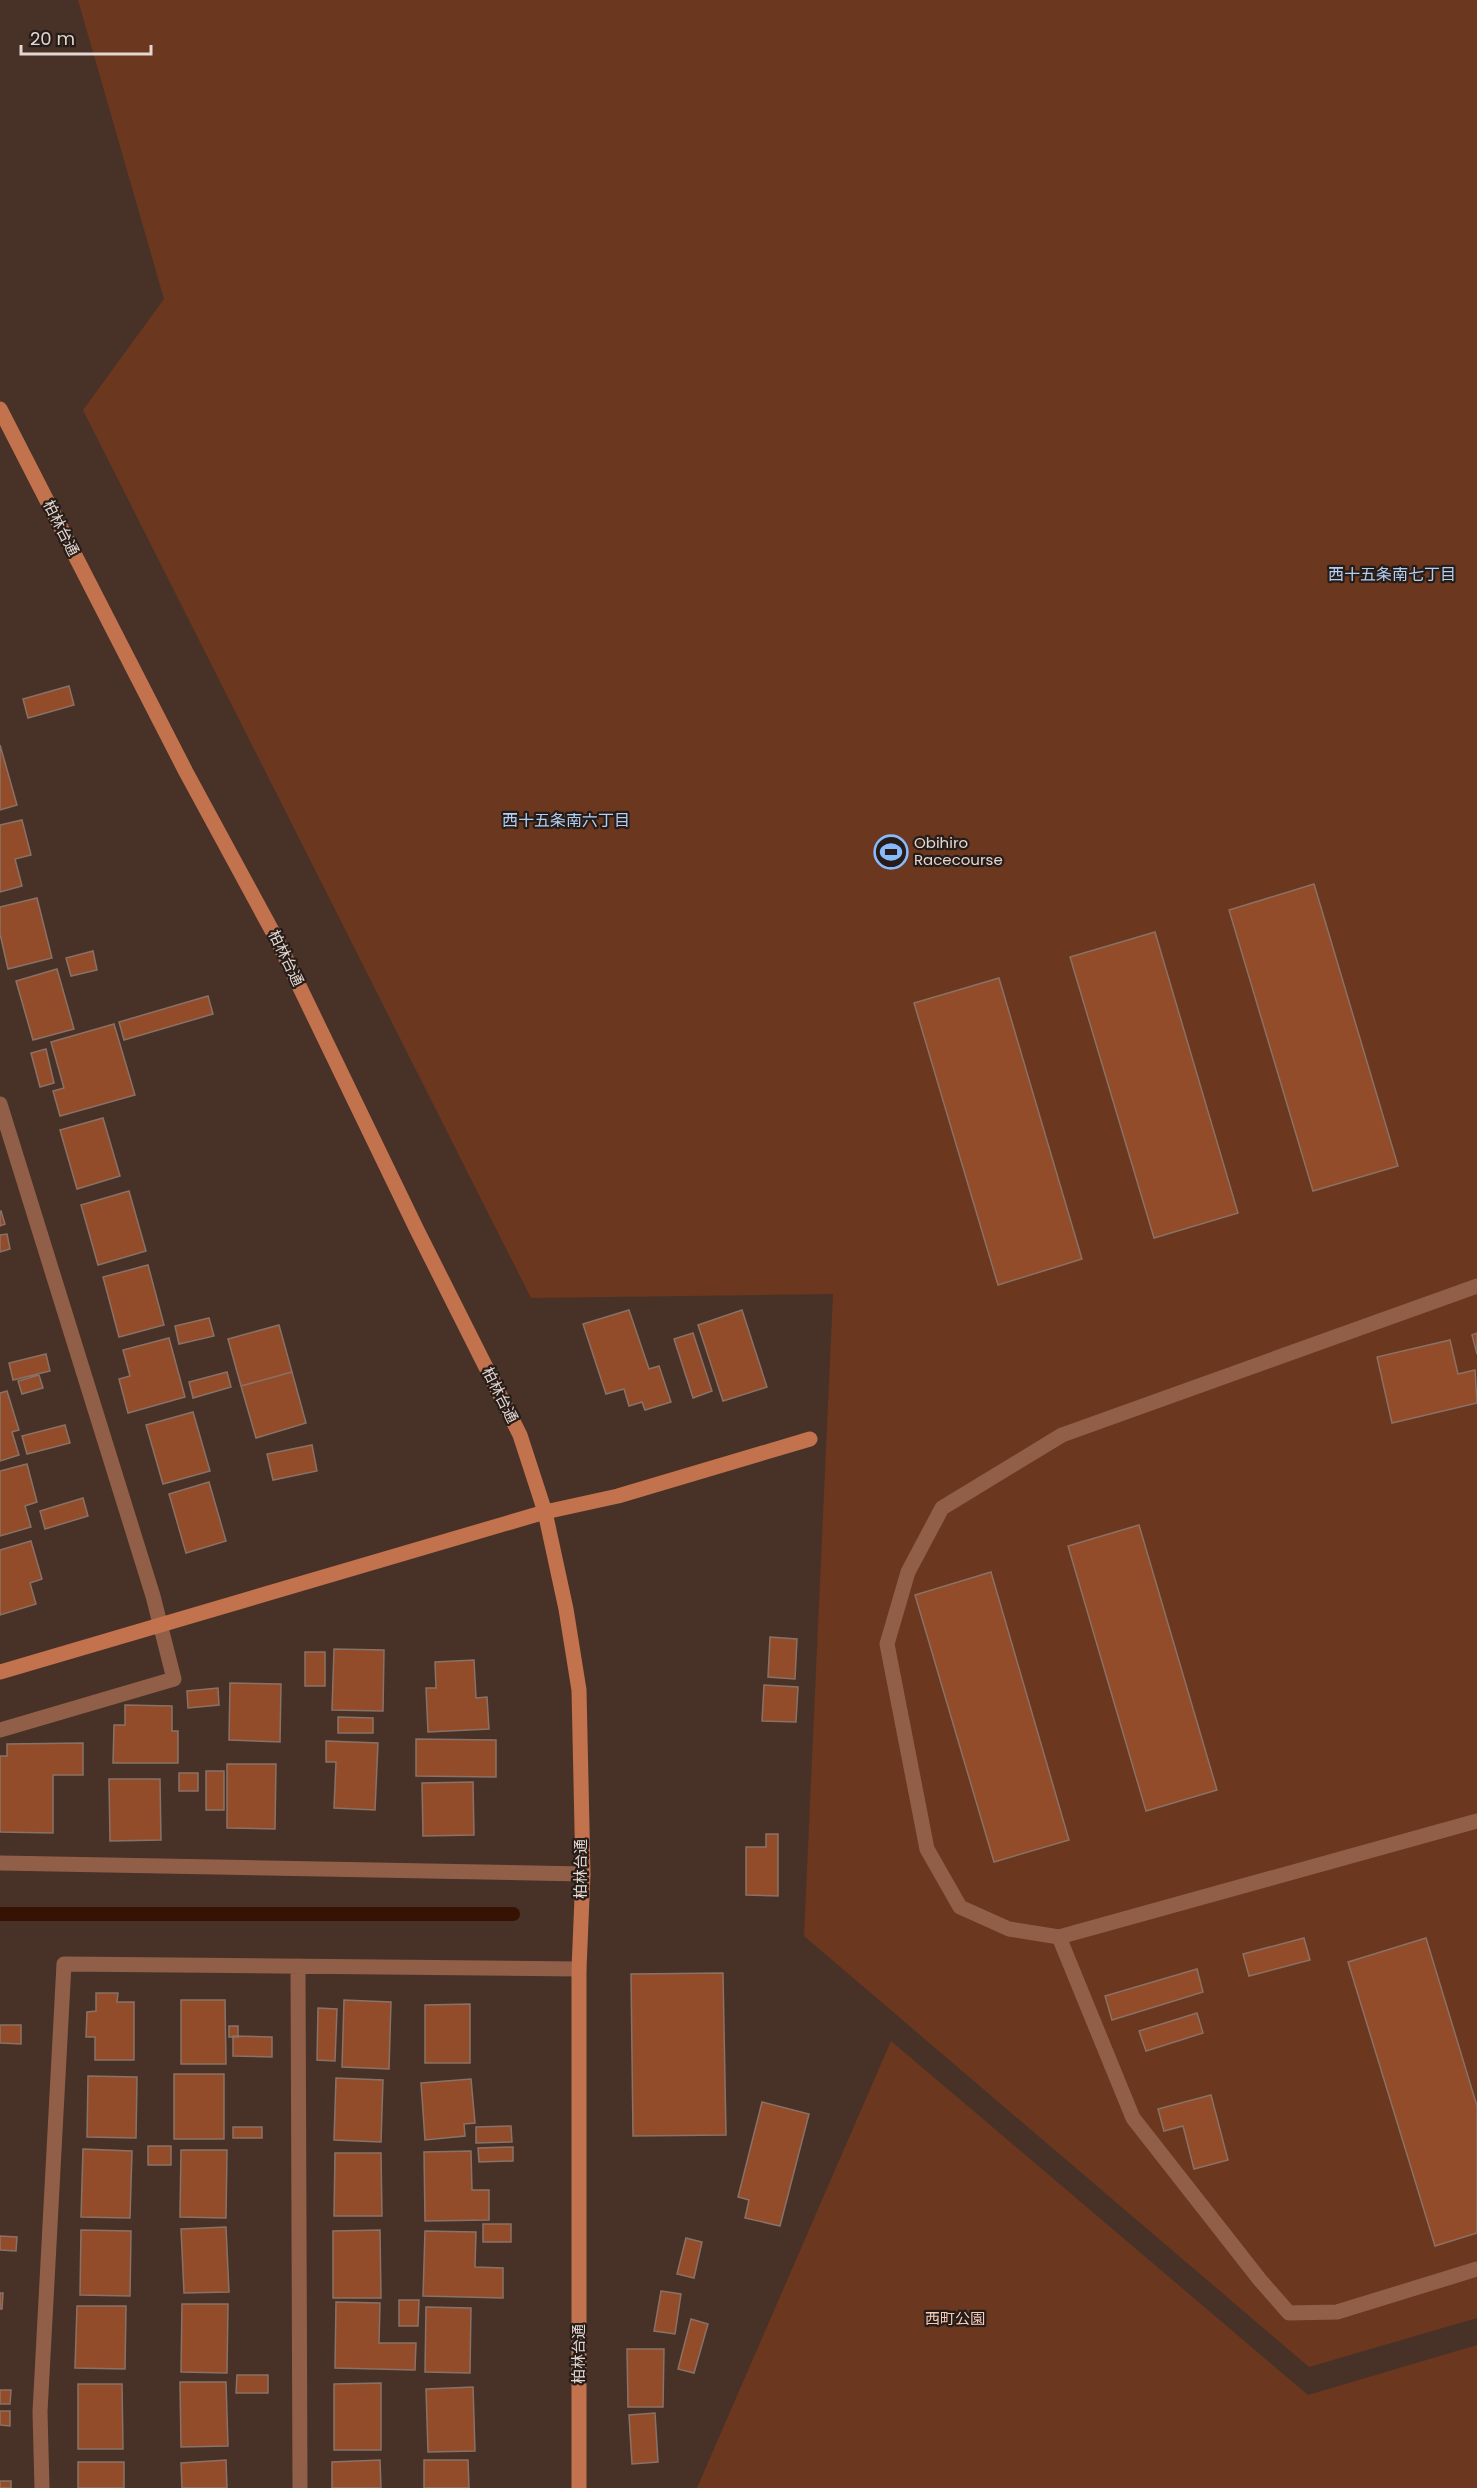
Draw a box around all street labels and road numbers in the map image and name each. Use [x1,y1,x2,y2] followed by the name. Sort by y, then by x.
[38,496,84,559] street label: 柏林台通
[264,926,309,989] street label: 柏林台通
[477,1363,523,1426] street label: 柏林台通
[570,1839,591,1899] street label: 柏林台通
[568,2324,589,2384] street label: 柏林台通

